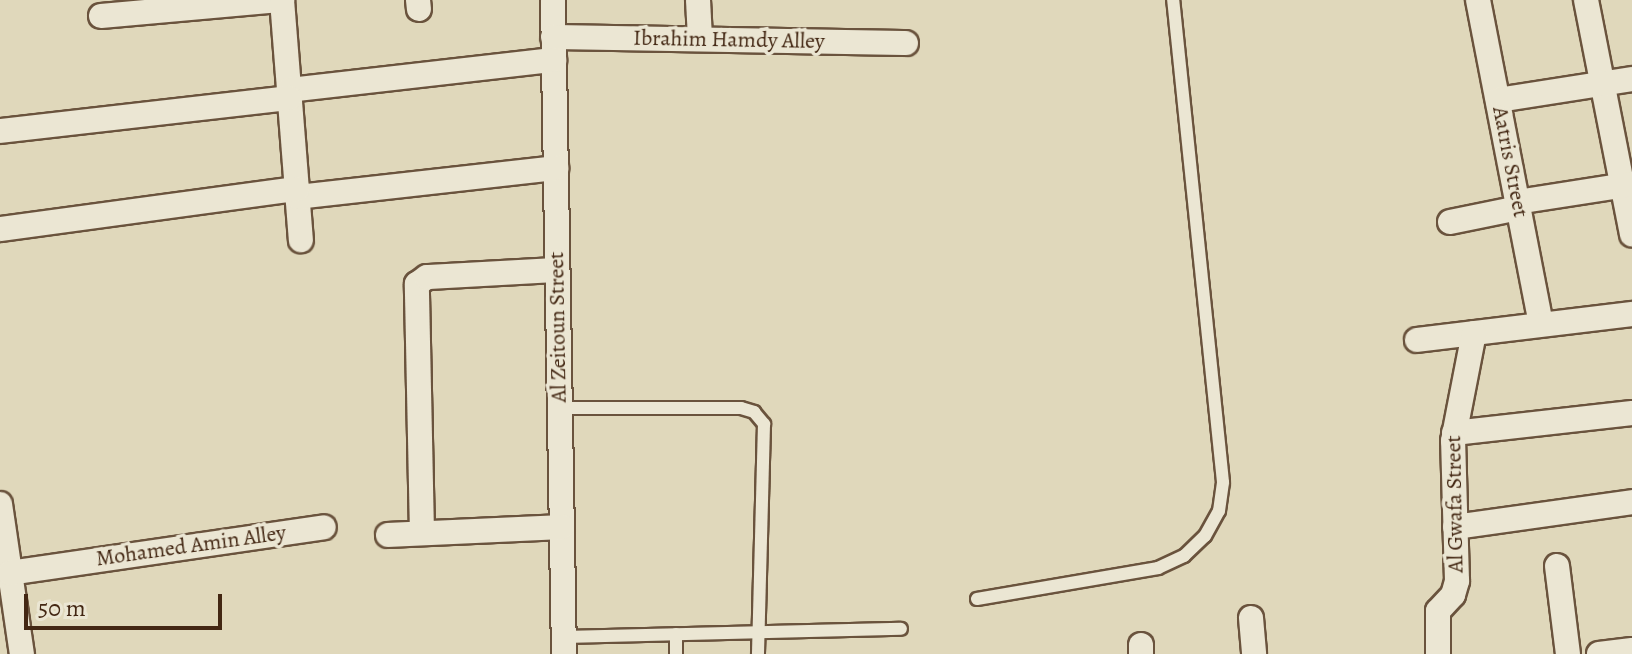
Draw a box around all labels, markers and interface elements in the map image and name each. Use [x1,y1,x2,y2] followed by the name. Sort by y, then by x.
[633,25,825,55] street label: Ibrahim Hamdy Alley
[1486,104,1534,220] street label: Aatris Street
[543,251,573,403] street label: Al Zeitoun Street
[1441,435,1469,573] street label: Al Gwafa Street
[94,520,288,572] street label: Mohamed Amin Alley
[28,578,226,628] scale bar
[38,592,86,624] text: 50 m

